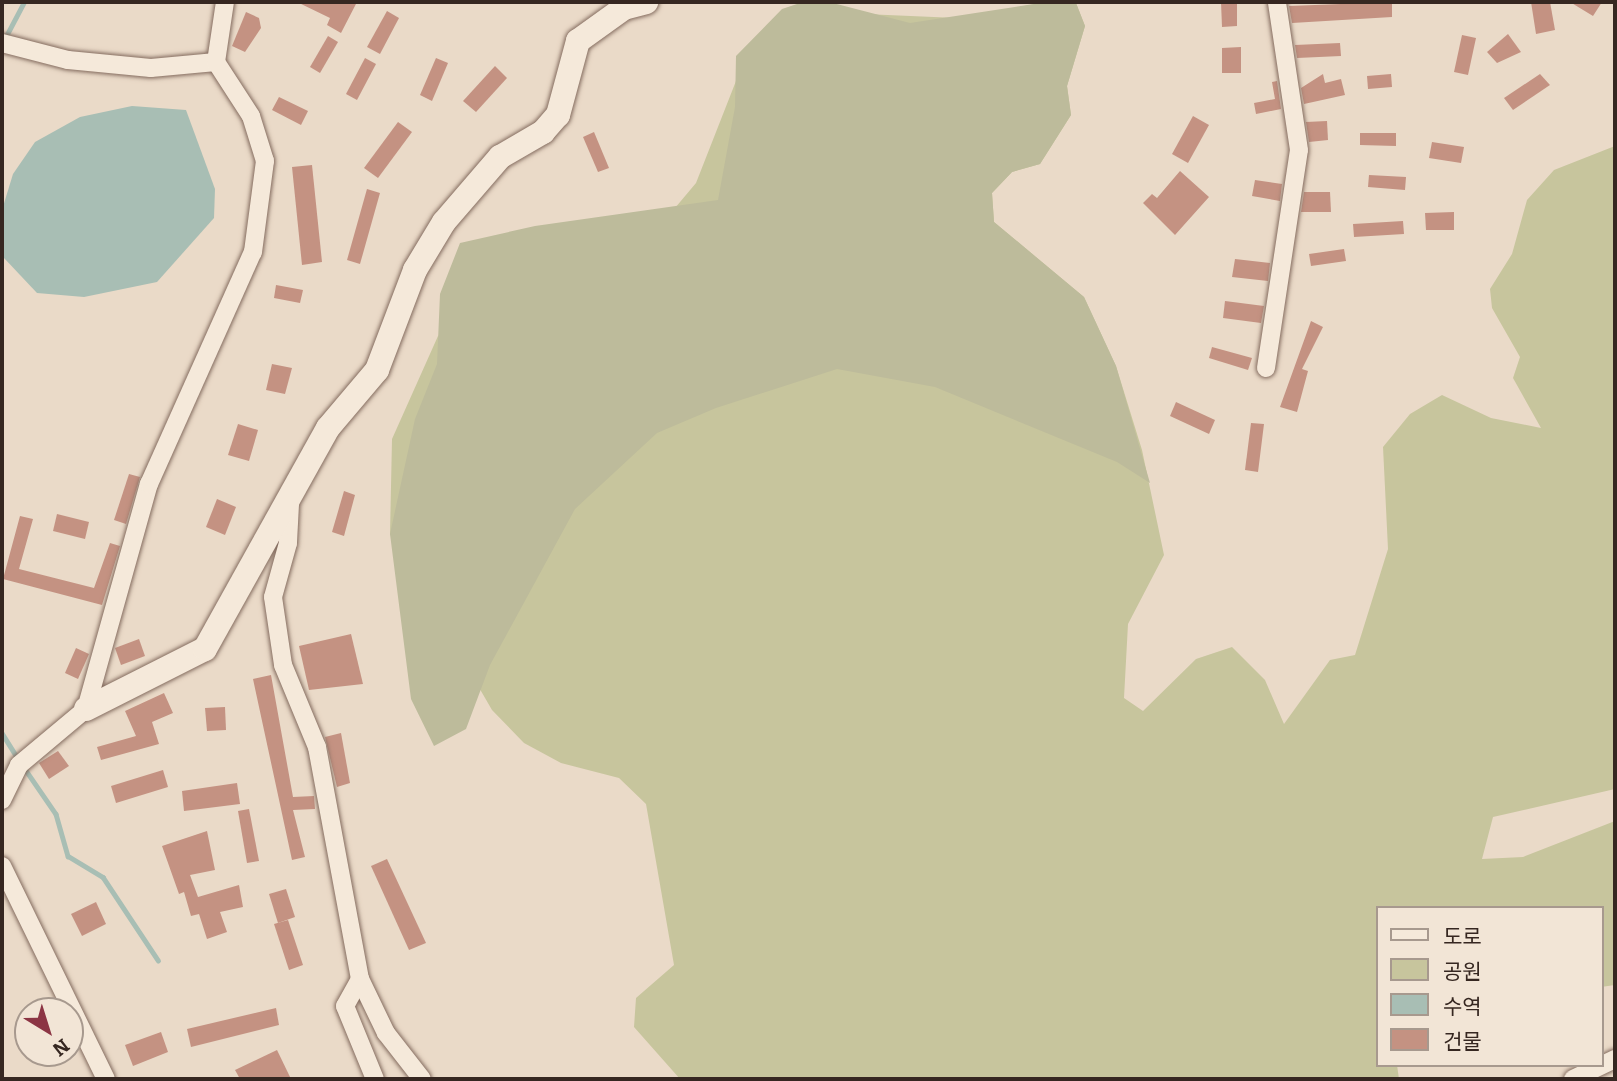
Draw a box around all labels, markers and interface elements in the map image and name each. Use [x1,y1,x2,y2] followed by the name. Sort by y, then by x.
[1376,906,1603,1067] legend
[1443,924,1482,950] text: 도로
[1443,959,1482,985] text: 공원
[1443,994,1482,1020] text: 수역
[14,997,84,1067] north arrow
[1443,1029,1482,1055] text: 건물
[48,1034,74,1061] text: N

